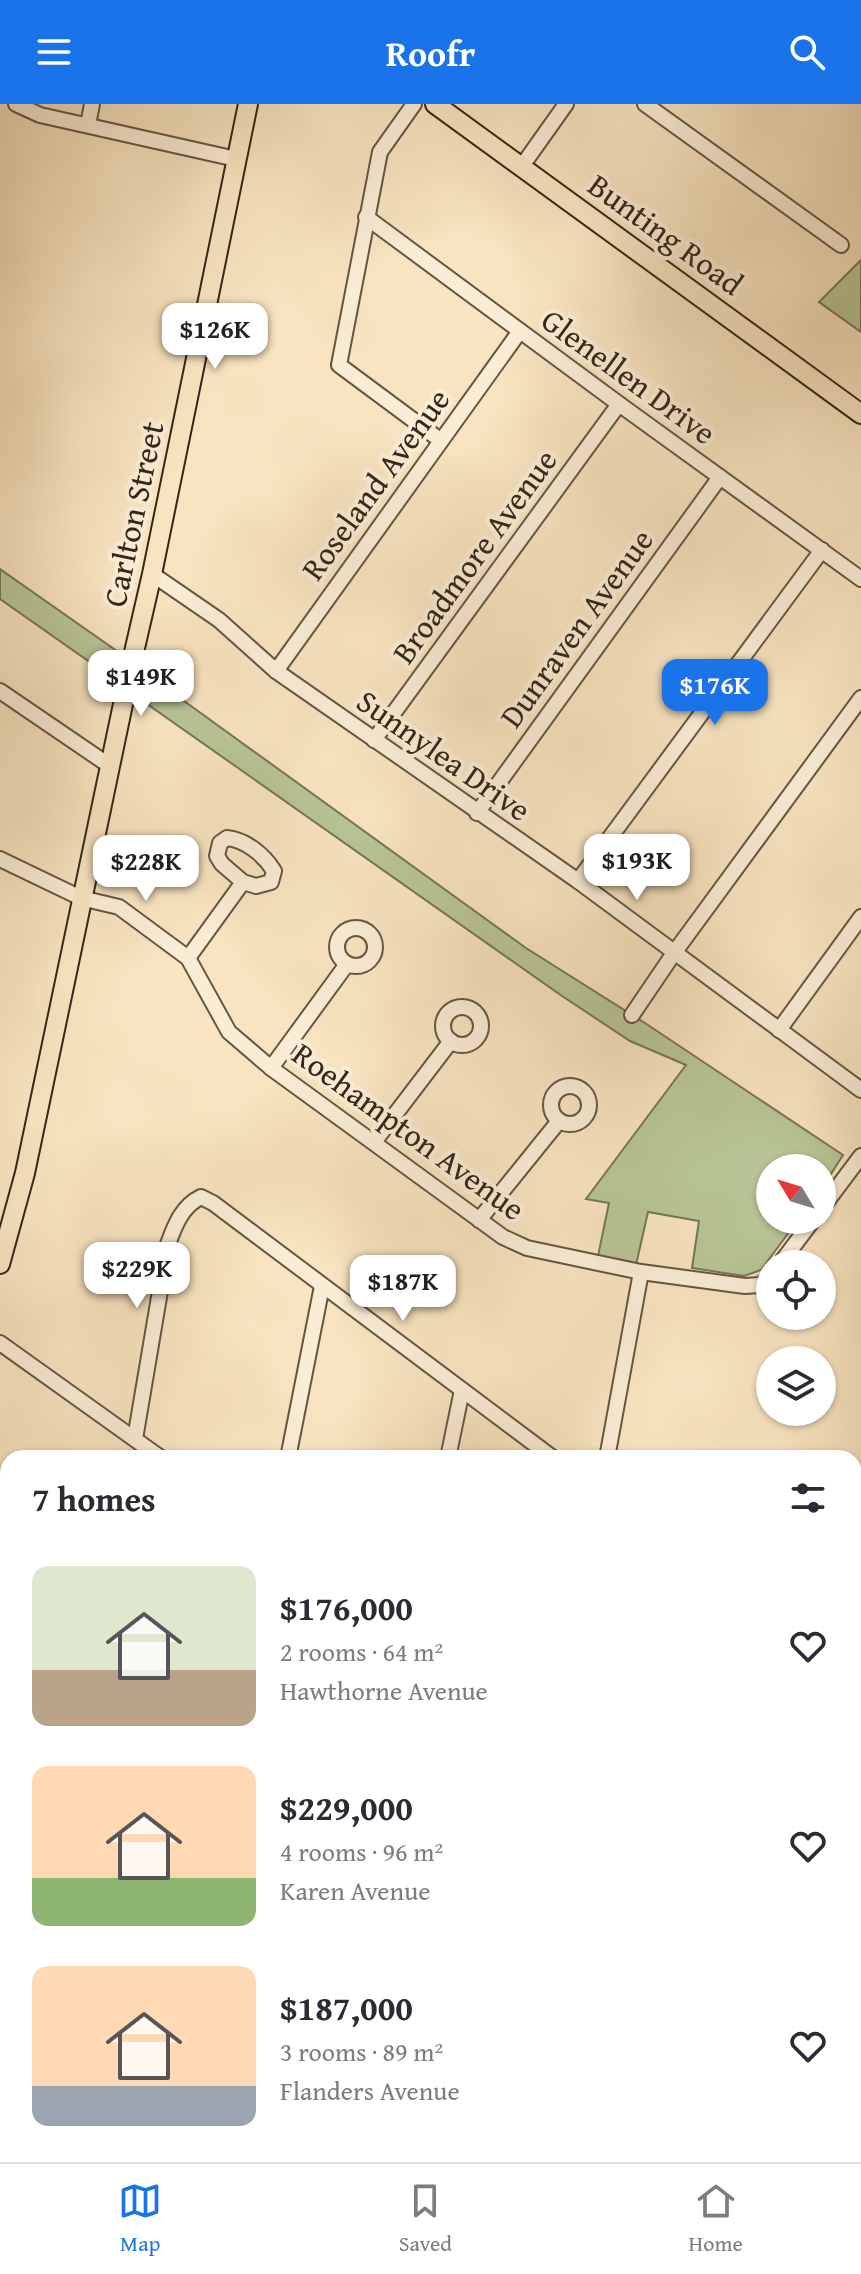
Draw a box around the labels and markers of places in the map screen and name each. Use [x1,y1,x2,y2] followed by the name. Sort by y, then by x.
[159,303,271,371] pin: $126K
[85,650,197,718] pin: $149K
[659,659,771,727] pin: $176K
[581,834,693,902] pin: $193K
[90,835,202,903] pin: $228K
[81,1242,193,1310] pin: $229K
[347,1255,459,1323] pin: $187K

